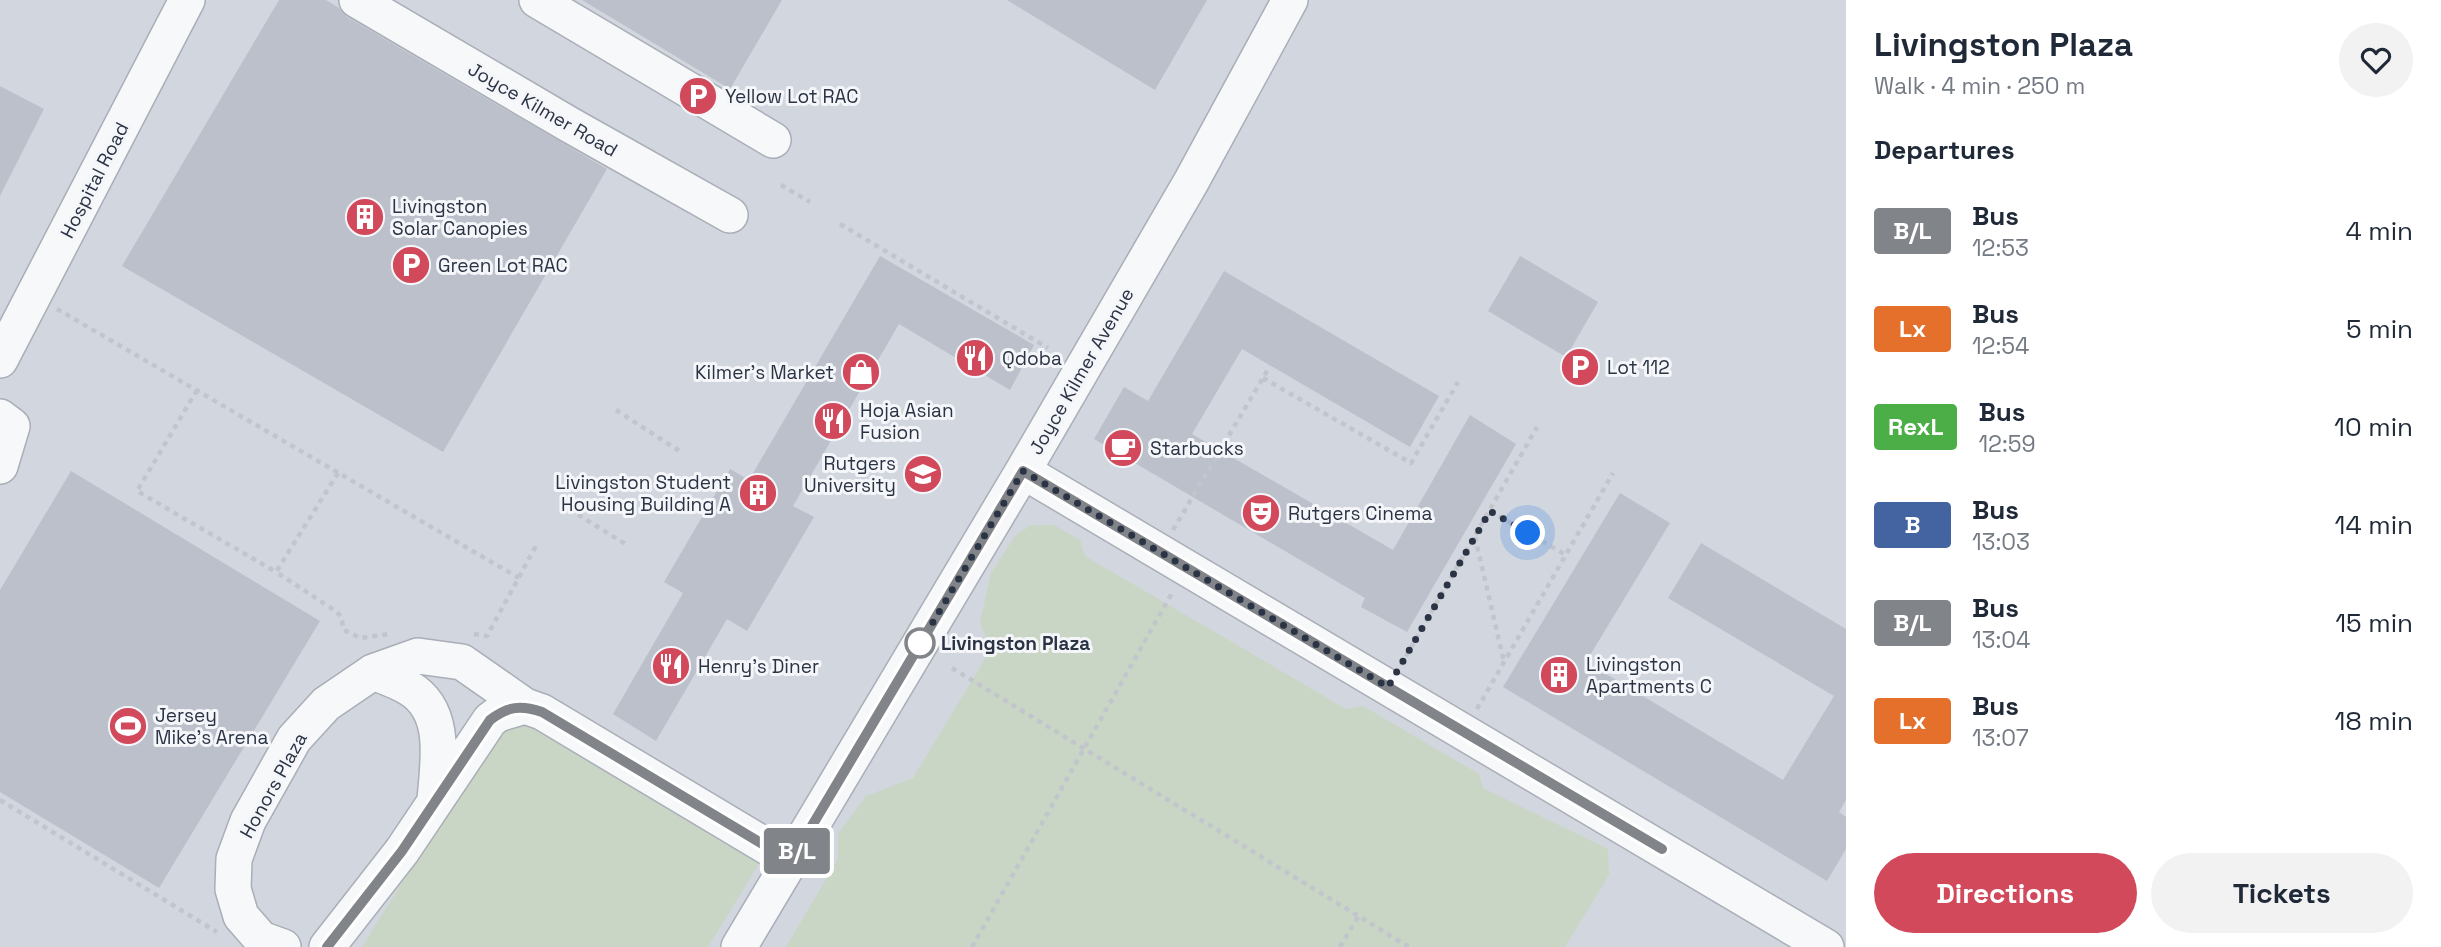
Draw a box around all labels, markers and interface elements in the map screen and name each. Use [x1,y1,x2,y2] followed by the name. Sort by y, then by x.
[2339,23,2413,97] button: heart
[1874,24,2133,66] text: Livingston Plaza
[463,56,622,162] street label: Joyce Kilmer Road
[1874,71,2085,101] text: Walk · 4 min · 250 m
[677,75,719,117] parking icon: Yellow Lot RAC
[725,84,858,109] place label: Yellow Lot RAC
[55,118,134,242] street label: Hospital Road
[1874,133,2015,167] text: Departures
[392,194,528,241] place label: Livingston Solar Canopies
[344,196,386,238] building icon: Livingston Solar Canopies
[1972,199,2019,233] text: Bus
[2345,214,2413,248] text: 4 min
[1893,215,1932,246] text: B/L
[1972,233,2029,263] text: 12:53
[390,244,432,286] parking icon: Green Lot RAC
[438,253,568,278] place label: Green Lot RAC
[1023,283,1140,459] street label: Joyce Kilmer Avenue
[1972,297,2019,331] text: Bus
[2346,312,2413,346] text: 5 min
[1899,313,1926,344] text: Lx
[1972,331,2029,361] text: 12:54
[954,337,996,379] restaurant icon: Qdoba
[1002,346,1062,371] place label: Qdoba
[1559,346,1601,388] parking icon: Lot 112
[840,351,882,393] shop icon: Kilmer's Market
[1607,355,1670,380] place label: Lot 112
[695,360,834,385] place label: Kilmer's Market
[1978,395,2025,429] text: Bus
[860,398,954,445] place label: Hoja Asian Fusion
[812,400,854,442] restaurant icon: Hoja Asian Fusion
[2334,410,2413,444] text: 10 min
[1888,411,1943,442] text: RexL
[1102,427,1144,469] cafe icon: Starbucks
[1978,429,2036,459] text: 12:59
[1150,436,1244,461] place label: Starbucks
[804,451,896,498] place label: Rutgers University
[902,453,944,495] school or university icon: Rutgers University
[555,470,731,517] place label: Livingston Student Housing Building A
[737,472,779,514] building icon: Livingston Student Housing Building A
[1240,492,1282,534] theatre icon: Rutgers Cinema
[1972,493,2019,527] text: Bus
[1288,501,1432,526] place label: Rutgers Cinema
[2335,508,2413,542] text: 14 min
[1905,509,1920,540] text: B
[1510,515,1545,550] your location
[1972,527,2030,557] text: 13:03
[1972,591,2019,625] text: Bus
[2335,606,2413,640] text: 15 min
[1893,607,1932,638] text: B/L
[1972,625,2030,655] text: 13:04
[905,628,935,658] marker: Livingston Plaza
[941,631,1090,656] place label: Livingston Plaza
[650,645,692,687] restaurant icon: Henry's Diner
[1586,652,1712,699] place label: Livingston Apartments C
[698,654,819,679] place label: Henry's Diner
[1538,654,1580,696] building icon: Livingston Apartments C
[1972,689,2019,723] text: Bus
[155,703,268,750] place label: Jersey Mike's Arena
[2335,704,2413,738] text: 18 min
[107,705,149,747] sports icon: Jersey Mike's Arena
[1899,705,1926,736] text: Lx
[1972,723,2029,753] text: 13:07
[234,728,313,843] street label: Honors Plaza
[757,828,837,874] line badge: B/L
[778,835,816,866] text: B/L
[1874,853,2137,933] button: Directions
[2151,853,2413,933] button: Tickets

